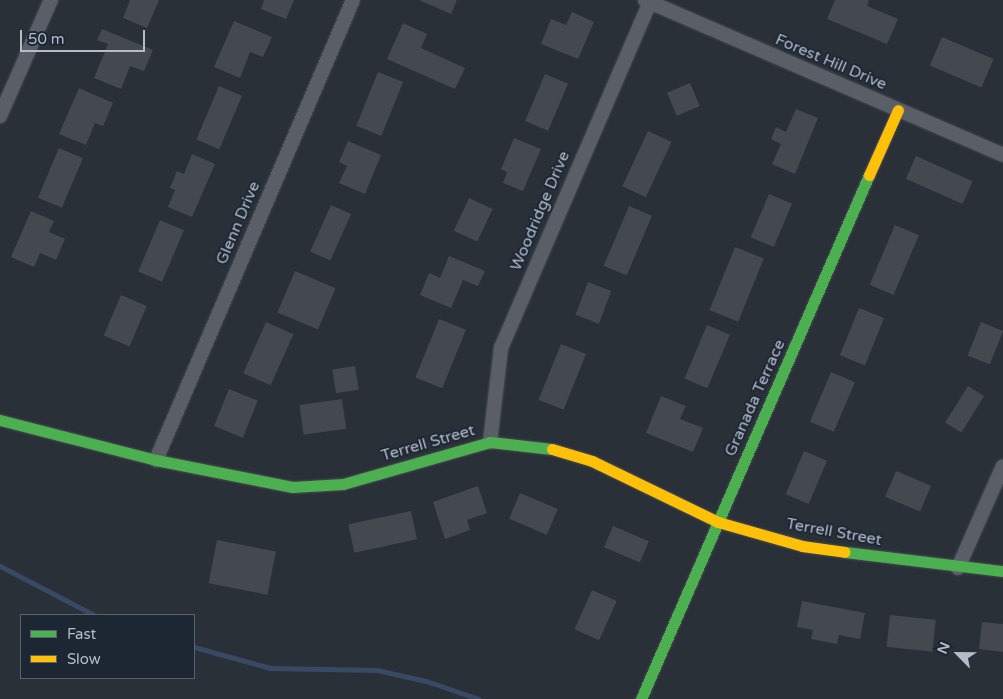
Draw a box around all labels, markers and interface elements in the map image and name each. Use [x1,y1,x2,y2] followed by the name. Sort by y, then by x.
[22,20,148,52] scale bar
[28,30,65,48] text: 50 m
[772,30,890,94] street label: Forest Hill Drive
[506,148,574,274] street label: Woodridge Drive
[212,179,264,267] street label: Glenn Drive
[721,337,789,459] street label: Granada Terrace
[379,420,477,466] street label: Terrell Street
[785,514,883,550] street label: Terrell Street
[20,614,195,679] legend
[67,625,96,643] text: Fast
[933,629,983,679] north arrow
[934,639,954,656] text: N
[67,650,101,668] text: Slow

